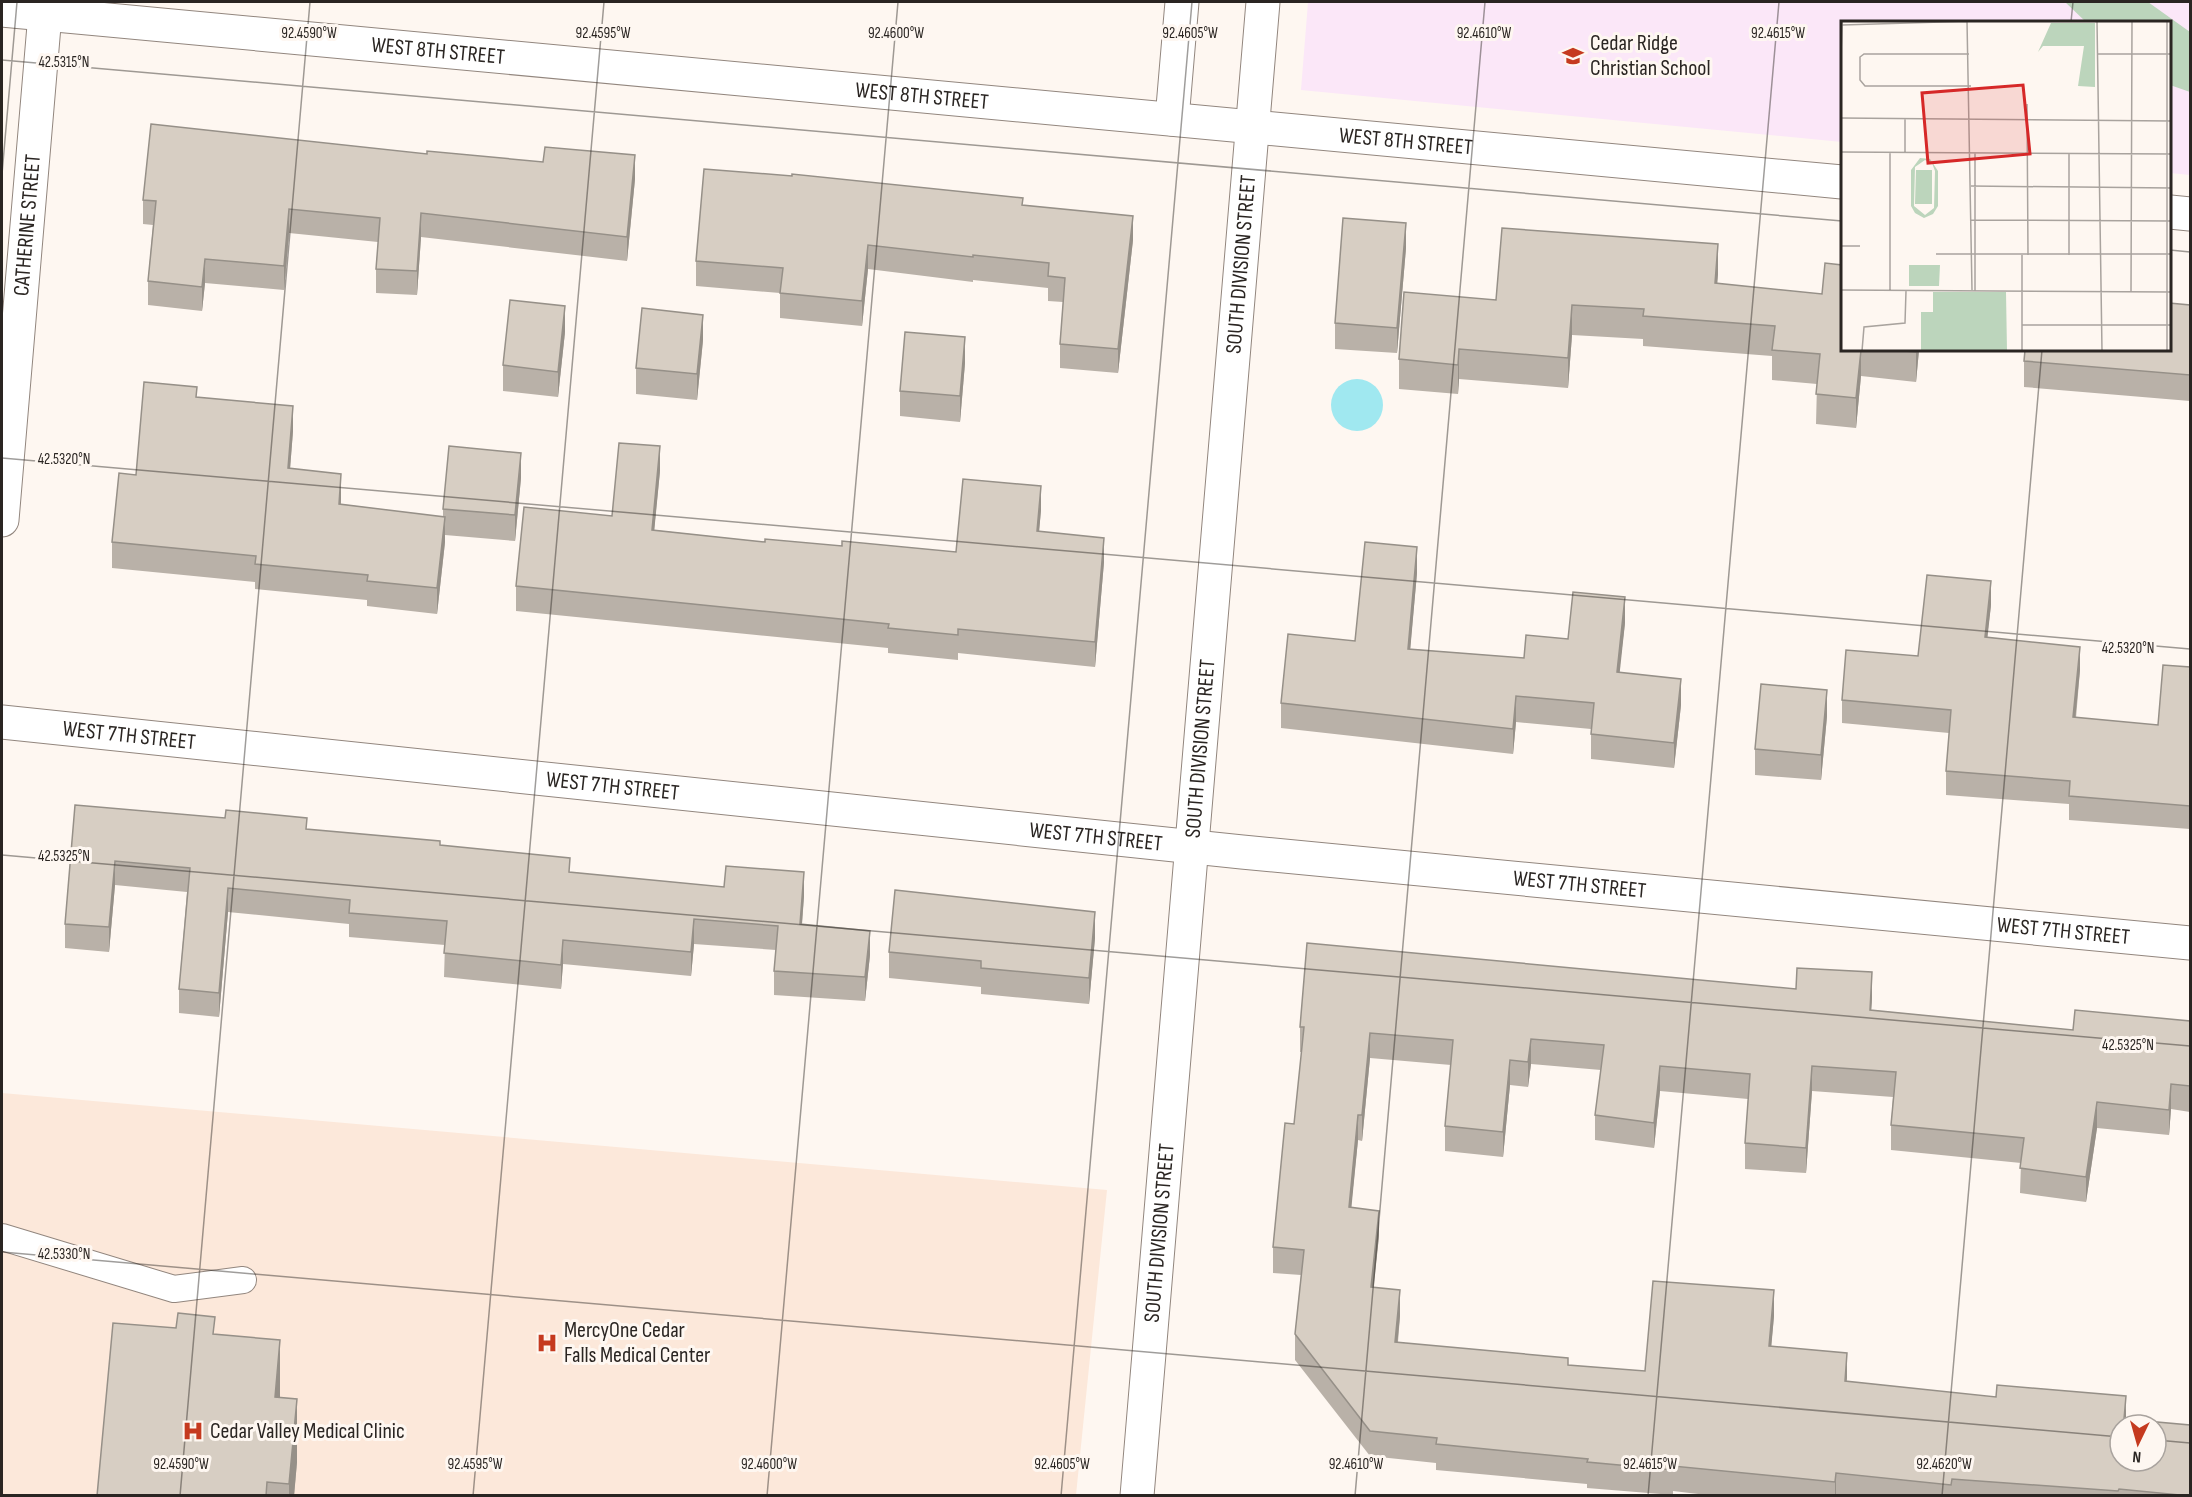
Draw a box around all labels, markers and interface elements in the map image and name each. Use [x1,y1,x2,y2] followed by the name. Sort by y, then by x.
[1841,21,2171,351] inset map
[281,24,337,43] text: 92.4590°W
[576,24,631,43] text: 92.4595°W
[868,24,924,43] text: 92.4600°W
[1162,24,1218,43] text: 92.4605°W
[1457,24,1512,43] text: 92.4610°W
[1751,24,1805,43] text: 92.4615°W
[1590,30,1711,82] place label: Cedar Ridge Christian School
[370,31,506,70] street label: WEST 8TH STREET
[1561,44,1585,68] school or university icon: Cedar Ridge Christian School
[39,53,89,72] text: 42.5315°N
[854,76,990,116] street label: WEST 8TH STREET
[1338,122,1474,161] street label: WEST 8TH STREET
[8,153,47,297] street label: CATHERINE STREET
[1220,174,1262,355] street label: SOUTH DIVISION STREET
[38,450,90,469] text: 42.5320°N
[2102,639,2154,658] text: 42.5320°N
[1179,658,1221,839] street label: SOUTH DIVISION STREET
[61,715,197,756] street label: WEST 7TH STREET
[545,766,681,806] street label: WEST 7TH STREET
[1028,816,1164,857] street label: WEST 7TH STREET
[38,847,90,866] text: 42.5325°N
[1512,865,1648,904] street label: WEST 7TH STREET
[1996,911,2131,951] street label: WEST 7TH STREET
[2102,1036,2154,1055] text: 42.5325°N
[1138,1142,1180,1323] street label: SOUTH DIVISION STREET
[38,1245,90,1264] text: 42.5330°N
[564,1317,710,1369] place label: MercyOne Cedar Falls Medical Center
[535,1331,559,1355] hospital icon: MercyOne Cedar Falls Medical Center
[2108,1413,2168,1473] north arrow
[210,1418,405,1445] place label: Cedar Valley Medical Clinic
[181,1419,205,1443] hospital icon: Cedar Valley Medical Clinic
[2132,1447,2142,1466] text: N
[153,1455,209,1474] text: 92.4590°W
[448,1455,503,1474] text: 92.4595°W
[741,1455,797,1474] text: 92.4600°W
[1034,1455,1090,1474] text: 92.4605°W
[1329,1455,1384,1474] text: 92.4610°W
[1623,1455,1677,1474] text: 92.4615°W
[1916,1455,1972,1474] text: 92.4620°W

